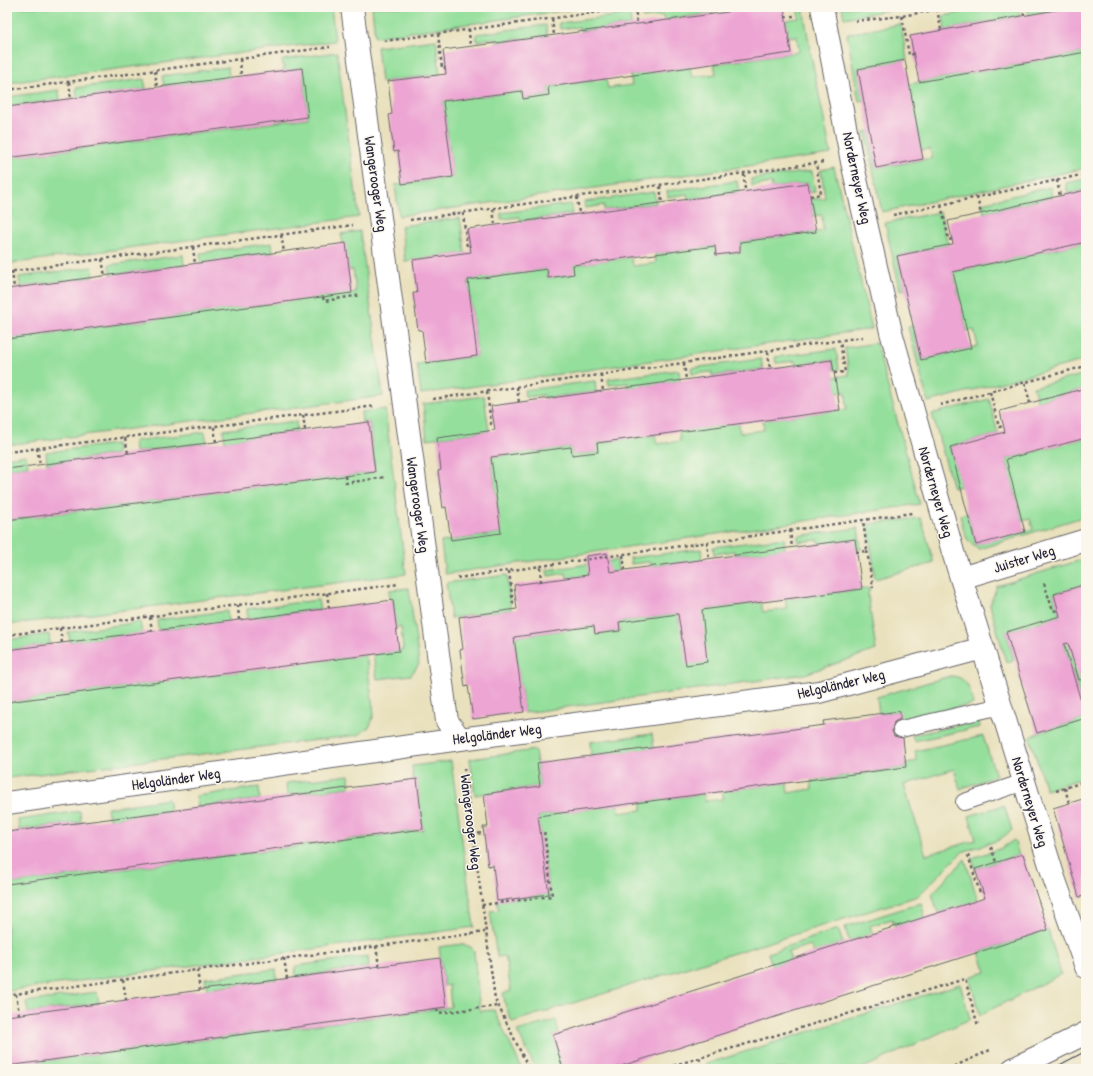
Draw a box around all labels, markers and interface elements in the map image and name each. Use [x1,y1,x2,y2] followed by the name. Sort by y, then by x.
[837,130,878,226] street label: Norderneyer Weg
[359,135,394,233] street label: Wangerooger Weg
[913,444,960,540] street label: Norderneyer Weg
[401,456,436,554] street label: Wangerooger Weg
[991,539,1057,578] street label: Juister Weg
[795,663,887,704] street label: Helgoländer Weg
[451,718,543,749] street label: Helgoländer Weg
[1007,754,1054,850] street label: Norderneyer Weg
[130,762,222,795] street label: Helgoländer Weg
[455,773,488,871] street label: Wangerooger Weg

